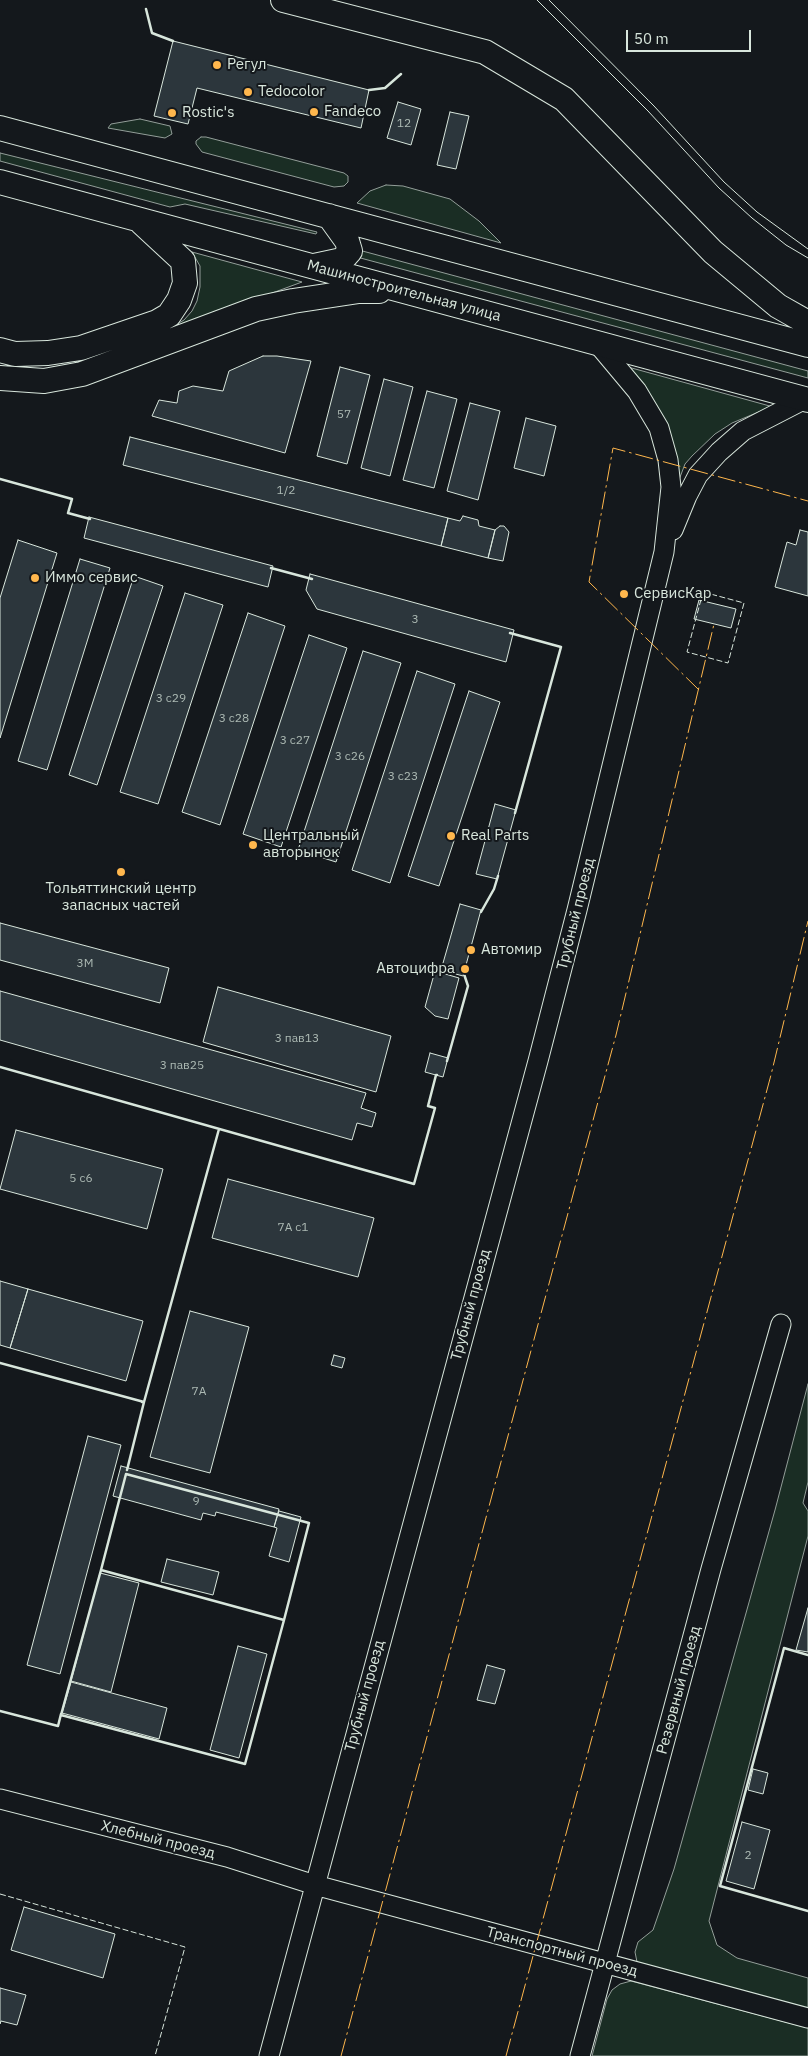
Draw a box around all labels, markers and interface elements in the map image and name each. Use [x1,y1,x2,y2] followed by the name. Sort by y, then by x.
[628,20,753,52] scale bar
[634,29,669,48] text: 50 m
[227,56,266,74] place label: Регул
[211,59,223,71] marker: Регул
[258,83,325,101] place label: Tedocolor
[242,86,254,98] marker: Tedocolor
[324,103,381,121] place label: Fandeco
[182,104,234,122] place label: Rostic's
[308,106,320,118] marker: Fandeco
[166,107,178,119] marker: Rostic's
[397,117,411,131] house number: 12
[305,256,503,326] street label: Машиностроительная улица
[337,408,351,422] house number: 57
[277,484,295,498] house number: 1/2
[45,569,138,587] place label: Иммо сервис
[29,572,41,584] marker: Иммо сервис
[634,585,712,603] place label: СервисКар
[618,588,630,600] marker: СервисКар
[411,613,419,627] house number: 3
[156,692,186,706] house number: 3 с29
[219,712,249,726] house number: 3 с28
[280,734,310,748] house number: 3 с27
[335,750,365,764] house number: 3 с26
[388,770,418,784] house number: 3 с23
[263,827,360,862] place label: Центральный авторынок
[461,827,529,845] place label: Real Parts
[445,830,457,842] marker: Real Parts
[247,839,259,851] marker: Центральный авторынок
[553,856,599,972] street label: Трубный проезд
[115,866,127,878] marker: Тольяттинский центр запасных частей
[45,880,197,915] place label: Тольяттинский центр запасных частей
[481,941,542,959] place label: Автомир
[465,944,477,956] marker: Автомир
[77,957,93,971] house number: 3М
[376,960,455,978] place label: Автоцифра
[459,963,471,975] marker: Автоцифра
[275,1032,319,1046] house number: 3 пав13
[160,1059,204,1073] house number: 3 пав25
[69,1172,93,1186] house number: 5 с6
[278,1221,308,1235] house number: 7А с1
[447,1247,495,1363] street label: Трубный проезд
[192,1385,206,1399] house number: 7А
[192,1495,200,1509] house number: 9
[653,1624,705,1756] street label: Резервный проезд
[341,1638,389,1754] street label: Трубный проезд
[99,1817,217,1863] street label: Хлебный проезд
[744,1849,752,1863] house number: 2
[484,1923,640,1981] street label: Транспортный проезд

